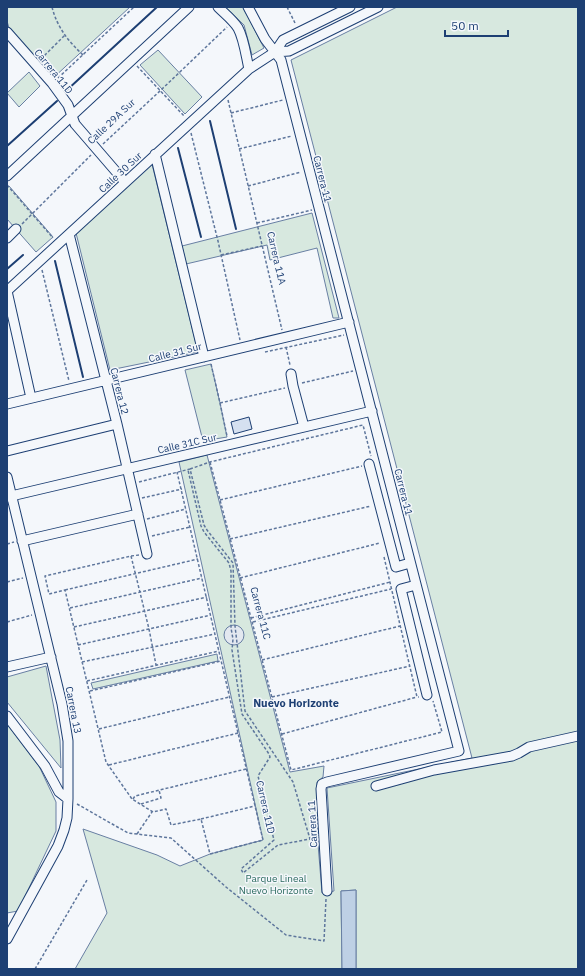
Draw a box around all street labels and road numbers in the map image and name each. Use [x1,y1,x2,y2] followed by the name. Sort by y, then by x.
[31,46,76,97] street label: Carrera 11D
[85,96,138,147] street label: Calle 29A Sur
[96,149,145,196] street label: Calle 30 Sur
[310,154,335,204] street label: Carrera 11
[264,230,289,286] street label: Carrera 11A
[147,340,203,365] street label: Calle 31 Sur
[107,366,132,416] street label: Carrera 12
[156,430,218,457] street label: Calle 31C Sur
[391,467,416,517] street label: Carrera 11
[247,585,274,641] street label: Carrera 11C
[63,685,84,735] street label: Carrera 13
[253,779,278,835] street label: Carrera 11D
[305,800,320,848] street label: Carrera 11

